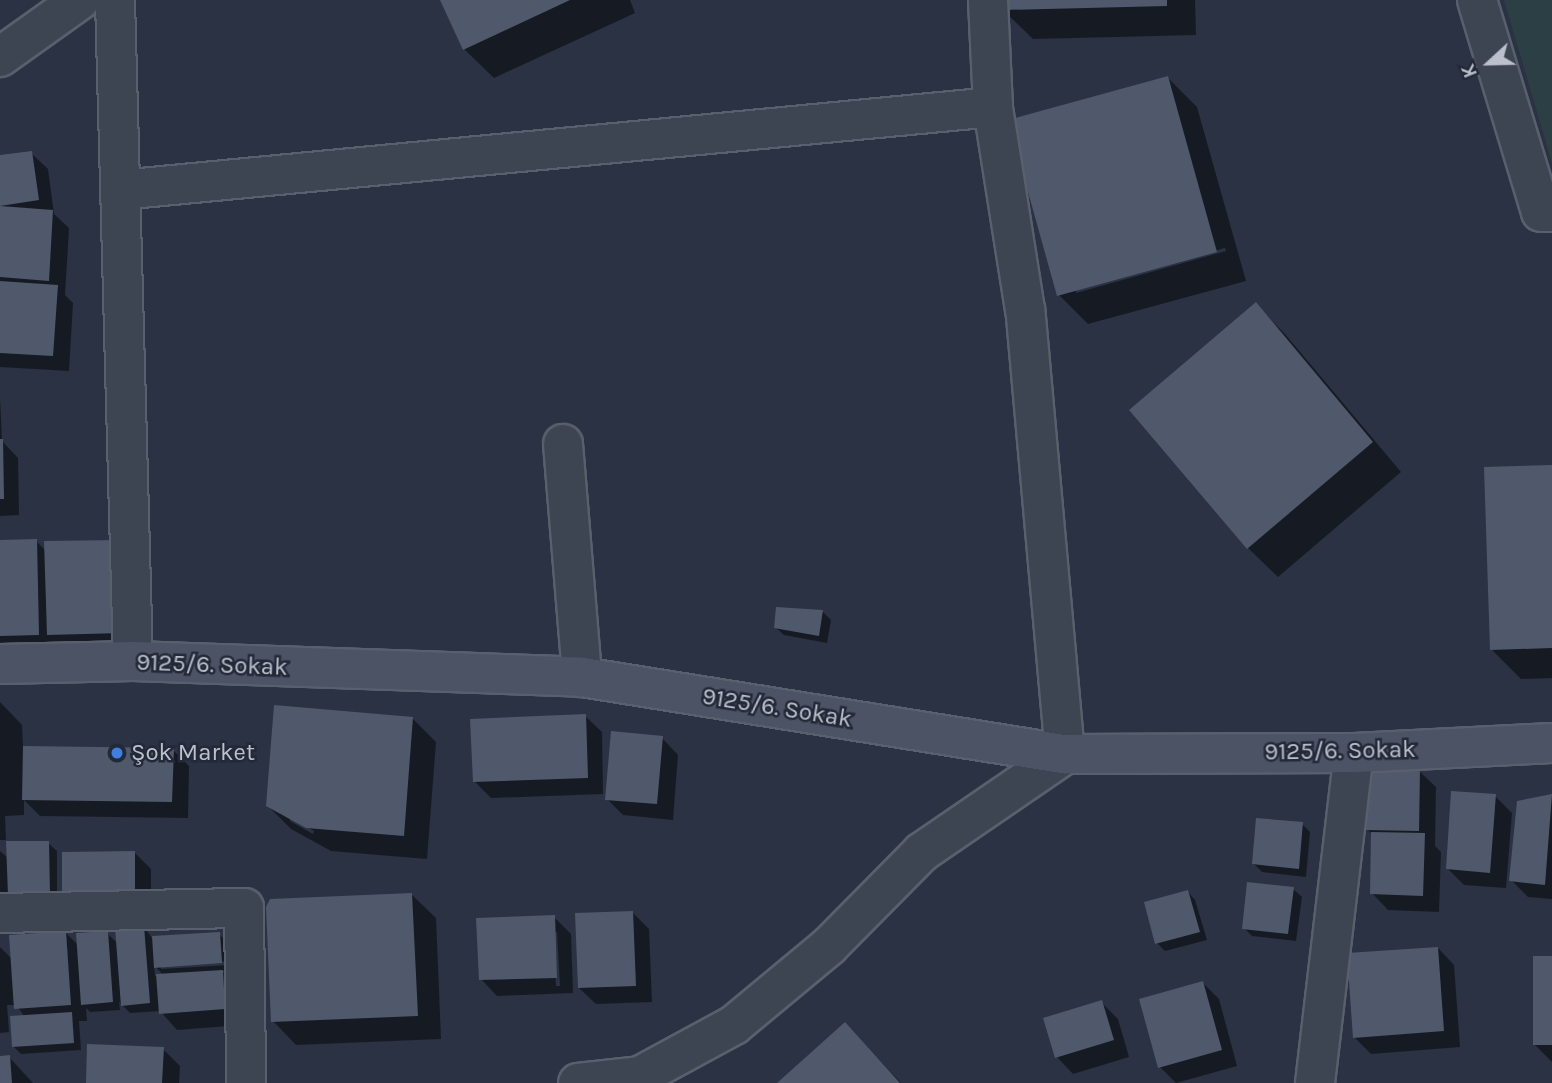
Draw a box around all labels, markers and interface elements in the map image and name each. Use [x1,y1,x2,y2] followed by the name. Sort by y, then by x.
[1454,28,1524,98] north arrow
[1457,61,1482,81] text: K
[136,648,288,682] street label: 9125/6. Sokak
[700,682,854,734] street label: 9125/6. Sokak
[1264,735,1416,767] street label: 9125/6. Sokak
[131,739,255,767] place label: Şok Market
[109,745,125,761] marker: Şok Market

